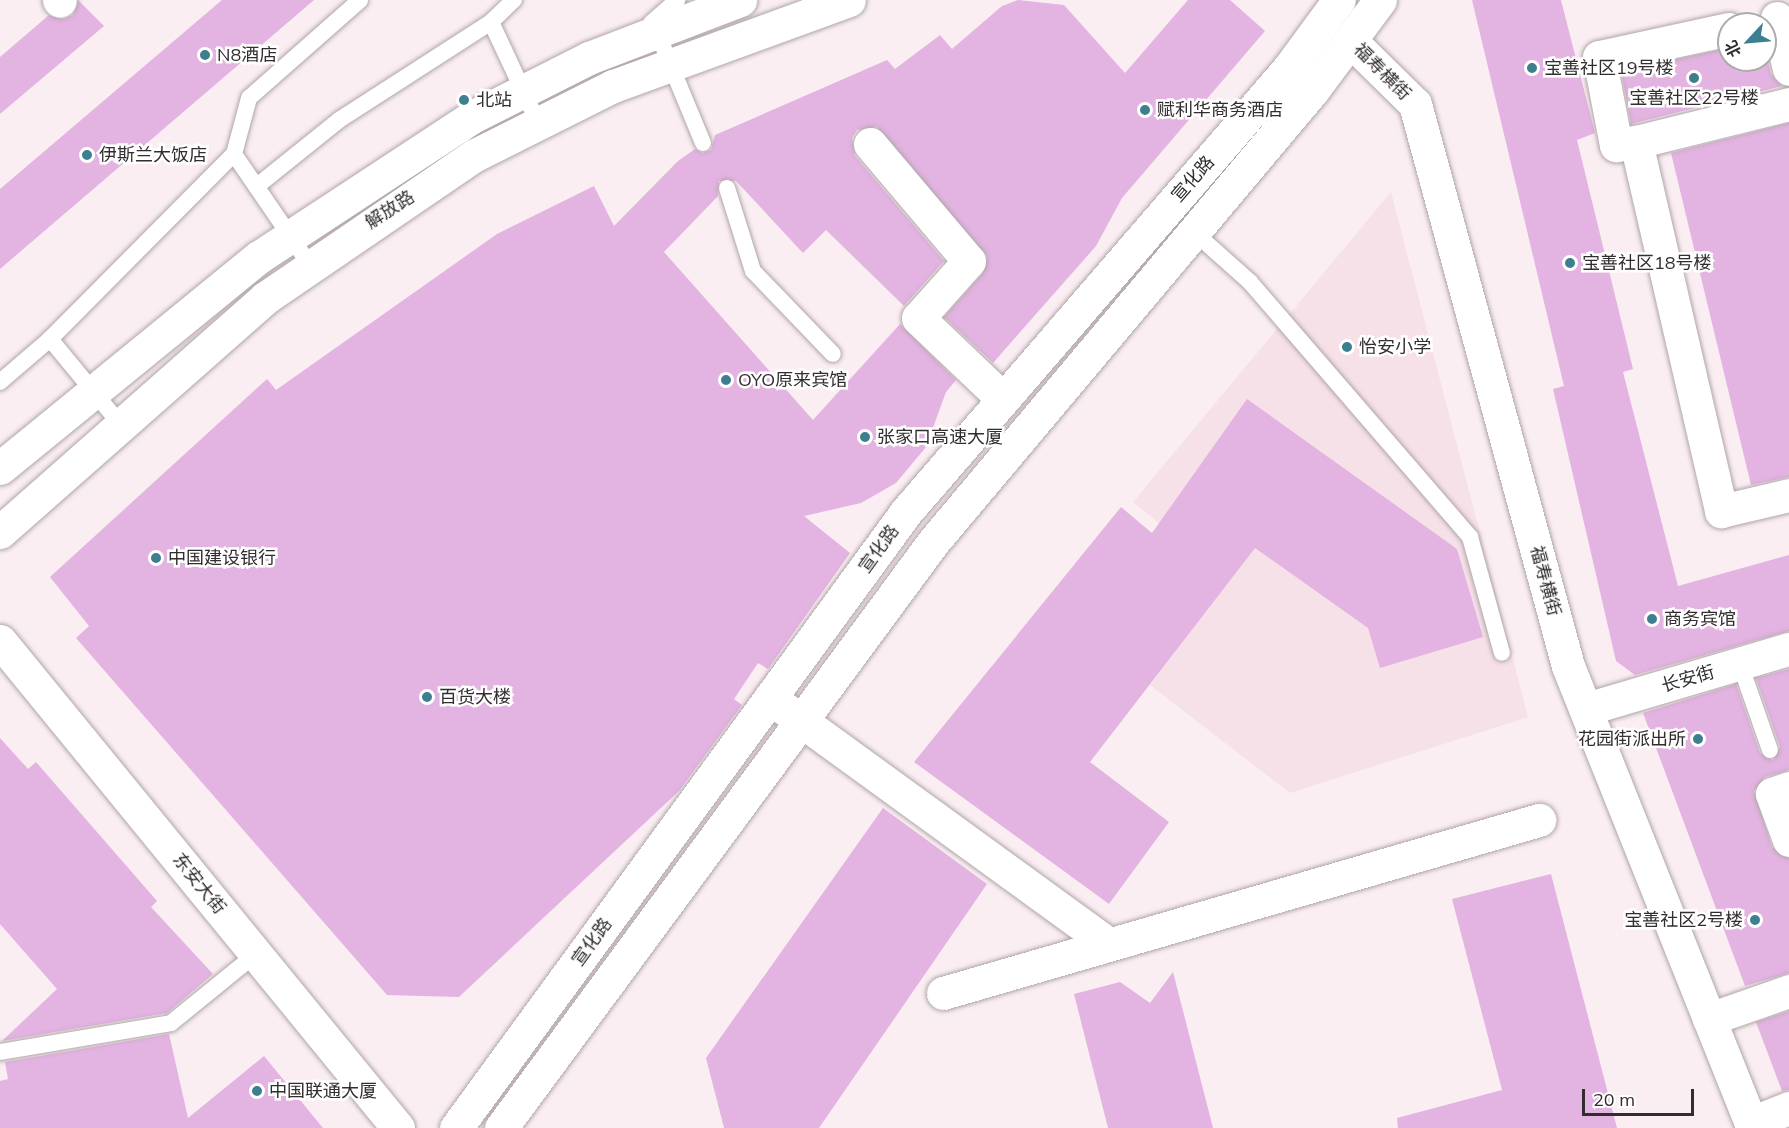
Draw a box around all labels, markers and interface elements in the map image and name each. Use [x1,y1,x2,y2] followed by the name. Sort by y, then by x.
[1717,12,1777,72] north arrow
[1720,37,1745,61] text: 北
[1349,39,1415,105] street label: 福寿横街
[217,44,277,66] place label: N8酒店
[198,48,212,62] marker: N8酒店
[1544,57,1674,79] place label: 宝善社区19号楼
[1525,61,1539,75] marker: 宝善社区19号楼
[1687,71,1701,85] marker: 宝善社区22号楼
[1629,87,1759,109] place label: 宝善社区22号楼
[476,89,512,111] place label: 北站
[457,93,471,107] marker: 北站
[1157,99,1283,121] place label: 赋利华商务酒店
[1138,103,1152,117] marker: 赋利华商务酒店
[99,144,207,166] place label: 伊斯兰大饭店
[80,148,94,162] marker: 伊斯兰大饭店
[1167,152,1219,206] street label: 宣化路
[361,186,419,234] street label: 解放路
[1582,252,1712,274] place label: 宝善社区18号楼
[1563,256,1577,270] marker: 宝善社区18号楼
[1359,336,1431,358] place label: 怡安小学
[1340,340,1354,354] marker: 怡安小学
[738,369,847,391] place label: OYO原来宾馆
[719,373,733,387] marker: OYO原来宾馆
[877,426,1003,448] place label: 张家口高速大厦
[858,430,872,444] marker: 张家口高速大厦
[854,521,904,577] street label: 宣化路
[1525,543,1565,619] street label: 福寿横街
[168,547,276,569] place label: 中国建设银行
[149,551,163,565] marker: 中国建设银行
[1664,608,1736,630] place label: 商务宾馆
[1645,612,1659,626] marker: 商务宾馆
[1659,661,1717,697] street label: 长安街
[439,686,511,708] place label: 百货大楼
[420,690,434,704] marker: 百货大楼
[1578,728,1686,750] place label: 花园街派出所
[1691,732,1705,746] marker: 花园街派出所
[168,849,230,919] street label: 东安大街
[1624,909,1743,931] place label: 宝善社区2号楼
[1748,913,1762,927] marker: 宝善社区2号楼
[567,914,617,970] street label: 宣化路
[1585,1077,1698,1115] scale bar
[269,1080,377,1102] place label: 中国联通大厦
[250,1084,264,1098] marker: 中国联通大厦
[1593,1088,1635,1111] text: 20 m

